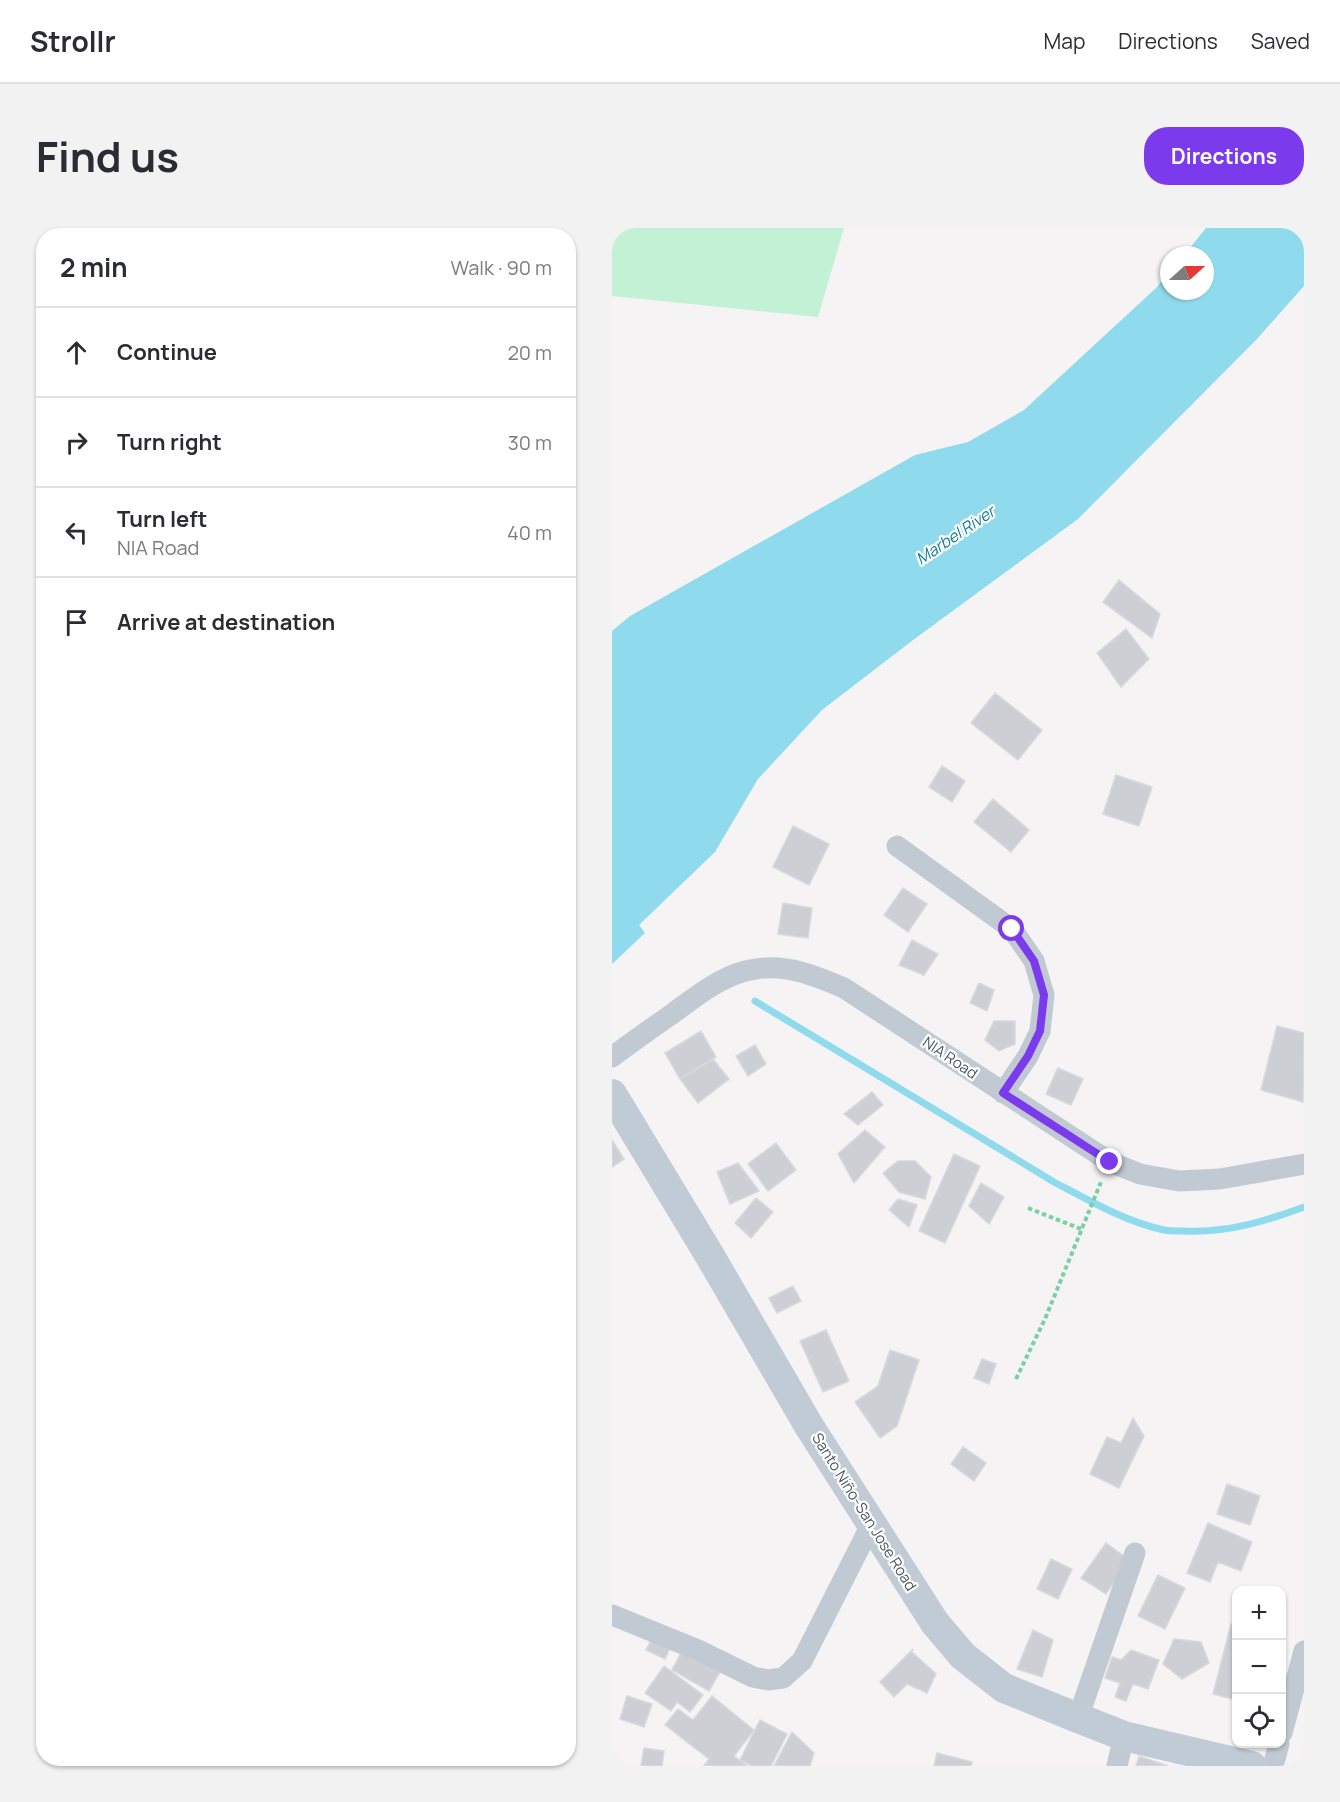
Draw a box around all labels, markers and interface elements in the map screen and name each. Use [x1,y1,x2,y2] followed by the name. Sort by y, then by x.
[30,22,116,60] text: Strollr
[1044,27,1085,55] text: Map
[1118,27,1218,55] text: Directions
[1251,27,1310,55] text: Saved
[36,127,179,185] text: Find us
[1144,127,1304,185] button: Directions
[1160,246,1214,300] north arrow
[60,249,128,285] text: 2 min
[450,254,552,281] text: Walk · 90 m
[60,336,93,369] icon: ahead
[117,337,217,367] text: Continue
[507,339,552,366] text: 20 m
[60,426,93,459] icon: right
[117,427,222,457] text: Turn right
[508,429,552,456] text: 30 m
[911,499,1001,569] water label: Marbel River
[117,504,207,534] text: Turn left
[60,516,93,549] icon: left
[507,519,552,546] text: 40 m
[117,534,199,561] text: NIA Road
[60,606,93,639] icon: arrive
[117,607,335,637] text: Arrive at destination
[998,915,1024,941] route start
[919,1032,982,1084] street label: NIA Road
[1096,1148,1122,1174] route end
[807,1429,922,1595] street label: Santo Niño-San Jose Road
[1232,1586,1286,1748] map controls
[1232,1586,1286,1640] button: +
[1232,1640,1286,1694] button: −
[1232,1694,1286,1748] button: locate

